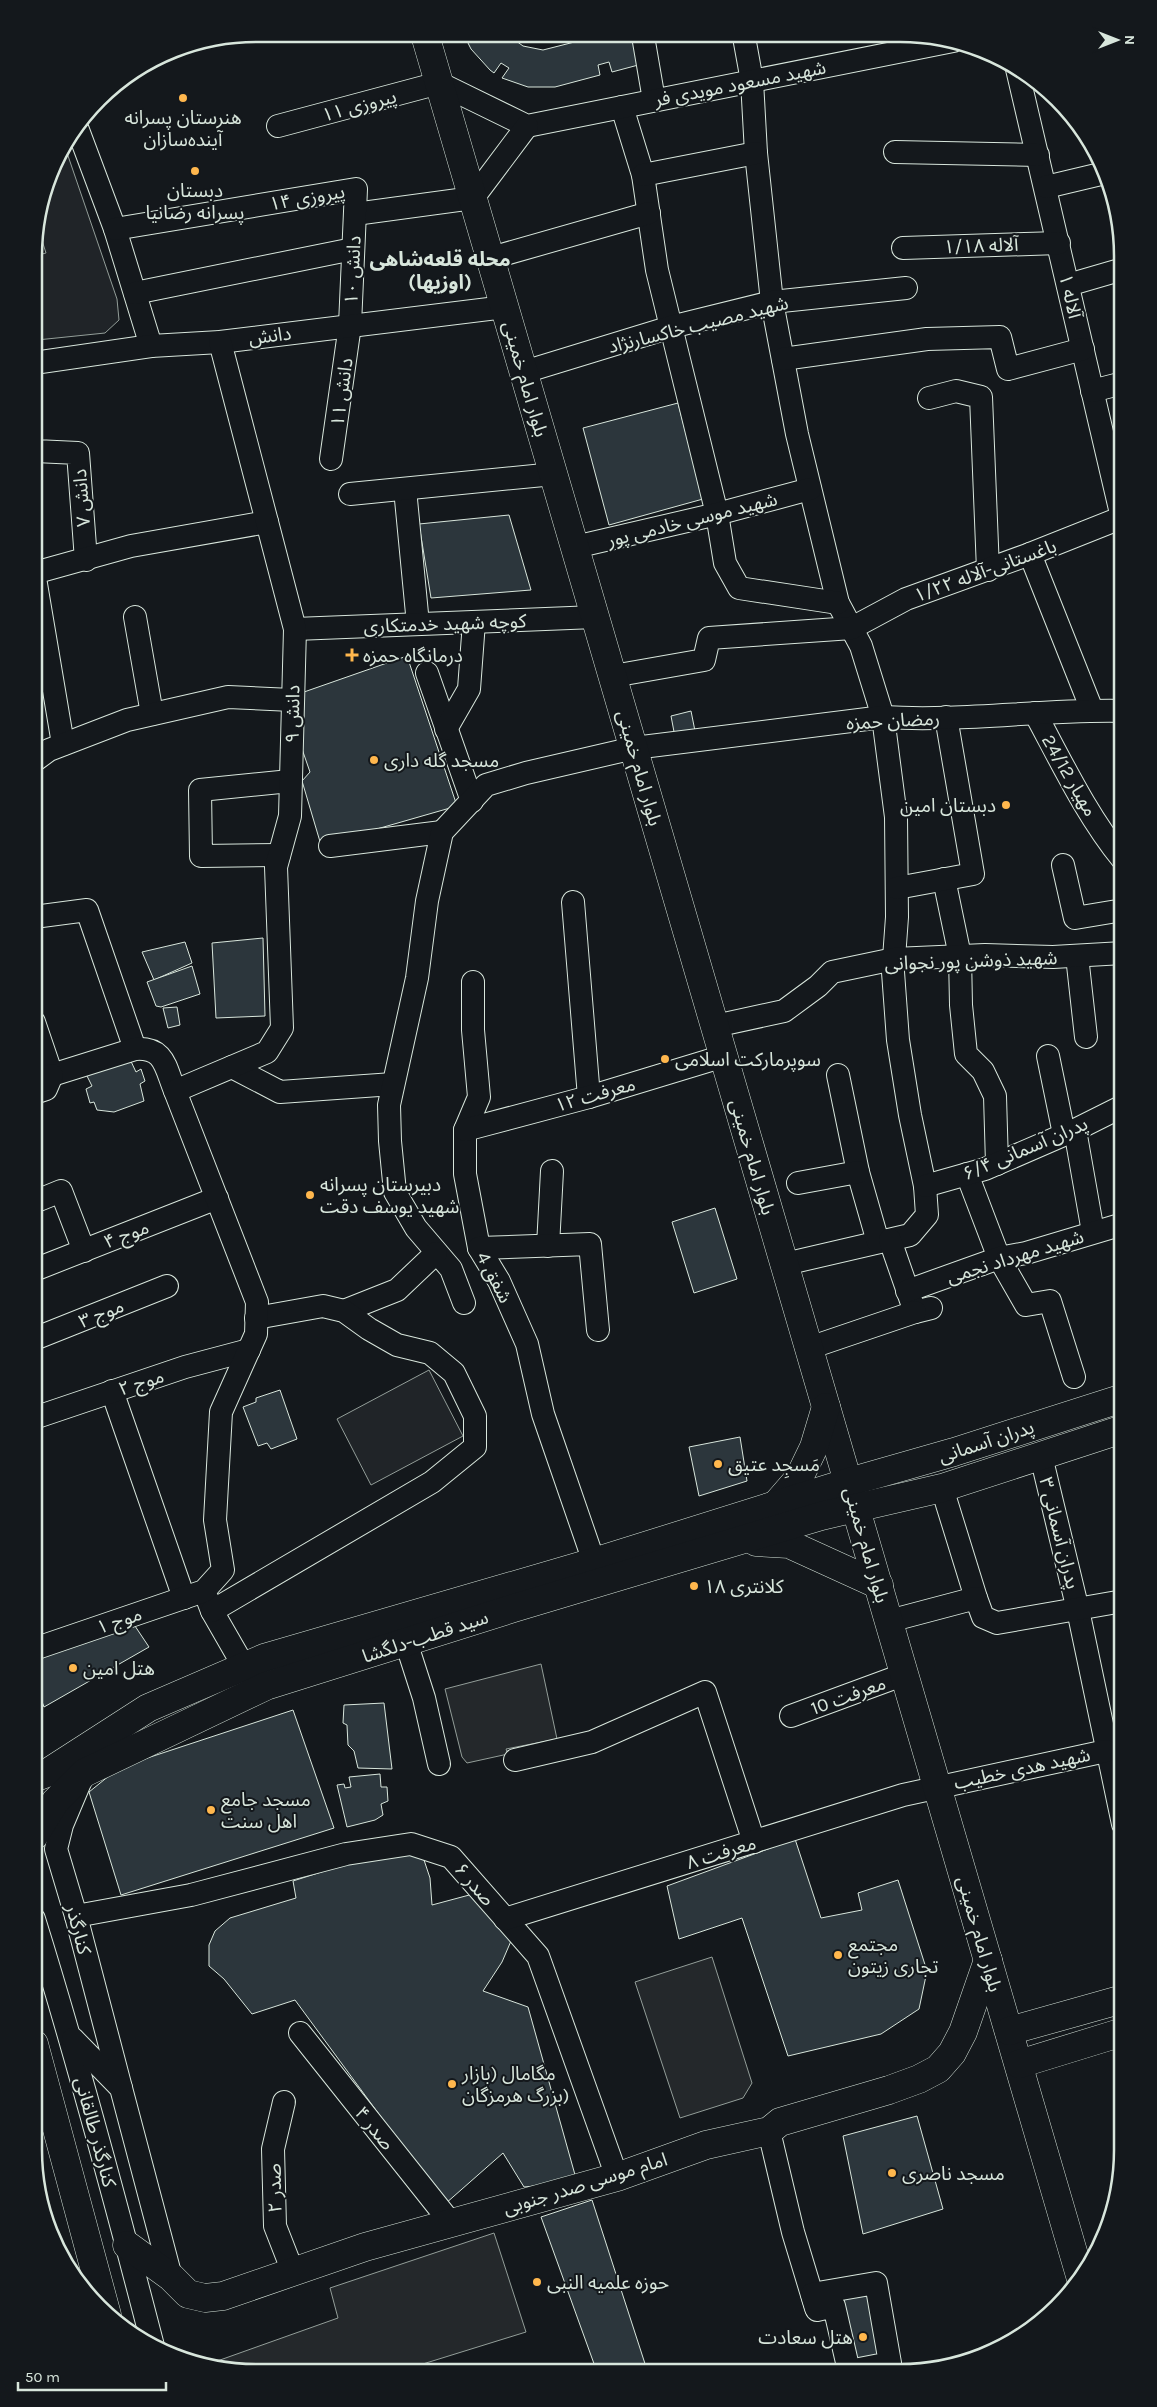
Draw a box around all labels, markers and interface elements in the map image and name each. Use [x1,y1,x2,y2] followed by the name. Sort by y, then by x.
[1092,15,1142,65] north arrow
[1121,35,1138,45] text: N
[651,57,828,112] street label: شهید مسعود مویدی فر
[319,85,399,128] street label: پیروزی ۱۱
[177,92,189,104] marker: هنرستان پسرانه آینده‌سازان
[124,107,242,151] place label: هنرستان پسرانه آینده‌سازان
[189,165,201,177] marker: دبستان پسرانه رضانیا
[145,180,245,225] place label: دبستان پسرانه رضانیا
[268,181,347,217] street label: پیروزی ۱۴
[943,234,1020,258] street label: آلاله ۱/۱۸
[340,235,366,305] street label: دانش ۱۰
[369,248,511,294] district label: محله قلعه‌شاهی (اوزیها)
[1054,272,1086,322] street label: آلاله ۱
[606,292,791,358] street label: شهید مصیب خاکسارنژاد
[495,319,552,440] street label: بلوار امام خمینی
[248,322,293,350] street label: دانش
[326,356,358,428] street label: دانش ۱۱
[69,468,95,528] street label: دانش ۷
[604,488,780,553] street label: شهید موسی خادمی پور
[911,535,1059,607] street label: باغستانی-آلاله ۱/۲۲
[363,610,528,639] street label: کوچه شهید خدمتکاری
[363,645,463,667] place label: درمانگاه حمزه
[345,648,359,662] marker: درمانگاه حمزه
[281,685,305,743] street label: دانش ۹
[609,708,666,829] street label: بلوار امام خمینی
[846,708,941,734] street label: رمضان حمزه
[1037,731,1101,820] street label: مهیار 24/12
[384,750,499,772] place label: مسجد گله داری
[368,754,380,766] marker: مسجد گله داری
[900,795,996,817] place label: دبستان امین
[1000,799,1012,811] marker: دبستان امین
[884,947,1058,976] street label: شهید ذوشن پور نجوانی
[675,1049,821,1072] place label: سوپرمارکت اسلامی
[659,1053,671,1065] marker: سوپرمارکت اسلامی
[553,1073,638,1117] street label: معرفت ۱۲
[722,1097,779,1218] street label: بلوار امام خمینی
[960,1113,1092,1186] street label: پدران آسمانی ۶/۴
[320,1174,459,1218] place label: دبیرستان پسرانه شهید یوسف دقت
[304,1189,316,1201] marker: دبیرستان پسرانه شهید یوسف دقت
[101,1216,153,1255] street label: موج ۴
[944,1226,1086,1288] street label: شهید مهرداد نجمی
[472,1248,516,1307] street label: شفق 4
[76,1295,128,1335] street label: موج ۳
[116,1365,167,1402] street label: موج ۲
[936,1416,1037,1469] street label: پدران آسمانی
[728,1454,820,1479] place label: مَسجِد عتیق
[712,1458,724,1470] marker: مَسجِد عتیق
[1033,1475,1084,1592] street label: پدران آسمانی ۳
[836,1485,893,1606] street label: بلوار امام خمینی
[704,1576,785,1598] place label: کلانتری ۱۸
[688,1580,700,1592] marker: کلانتری ۱۸
[94,1603,146,1641] street label: موج ۱
[359,1606,491,1668] street label: سید قطب-دلگشا
[83,1658,155,1680] place label: هتل امین
[67,1662,79,1674] marker: هتل امین
[808,1672,889,1720] street label: معرفت 10
[952,1744,1092,1794] street label: شهید هدی خطیب
[221,1789,311,1833] place label: مسجد جامع اهل سنت
[205,1804,217,1816] marker: مسجد جامع اهل سنت
[684,1832,759,1874] street label: معرفت ۸
[450,1859,499,1911] street label: صدر ۶
[949,1874,1006,1995] street label: بلوار امام خمینی
[61,1901,96,1958] street label: کنارگذر
[848,1934,938,1978] place label: مجتمع تجاری زیتون
[832,1949,844,1961] marker: مجتمع تجاری زیتون
[461,2063,570,2107] place label: مگامال (بازار بزرگ هرمزگان)
[70,2075,121,2191] street label: کنارگذر طالقانی
[446,2078,458,2090] marker: مگامال (بازار بزرگ هرمزگان)
[350,2102,398,2155] street label: صدر ۴
[501,2148,671,2222] street label: امام موسی صدر جنوبی
[264,2163,286,2213] street label: صدر ۲
[902,2163,1005,2185] place label: مسجد ناصری
[886,2167,898,2179] marker: مسجد ناصری
[547,2272,669,2294] place label: حوزه علمیه النبی
[531,2276,543,2288] marker: حوزه علمیه النبی
[758,2327,853,2349] place label: هتل سعادت
[857,2331,869,2343] marker: هتل سعادت
[18,2360,165,2392] scale bar
[25,2368,60,2386] text: 50 m

